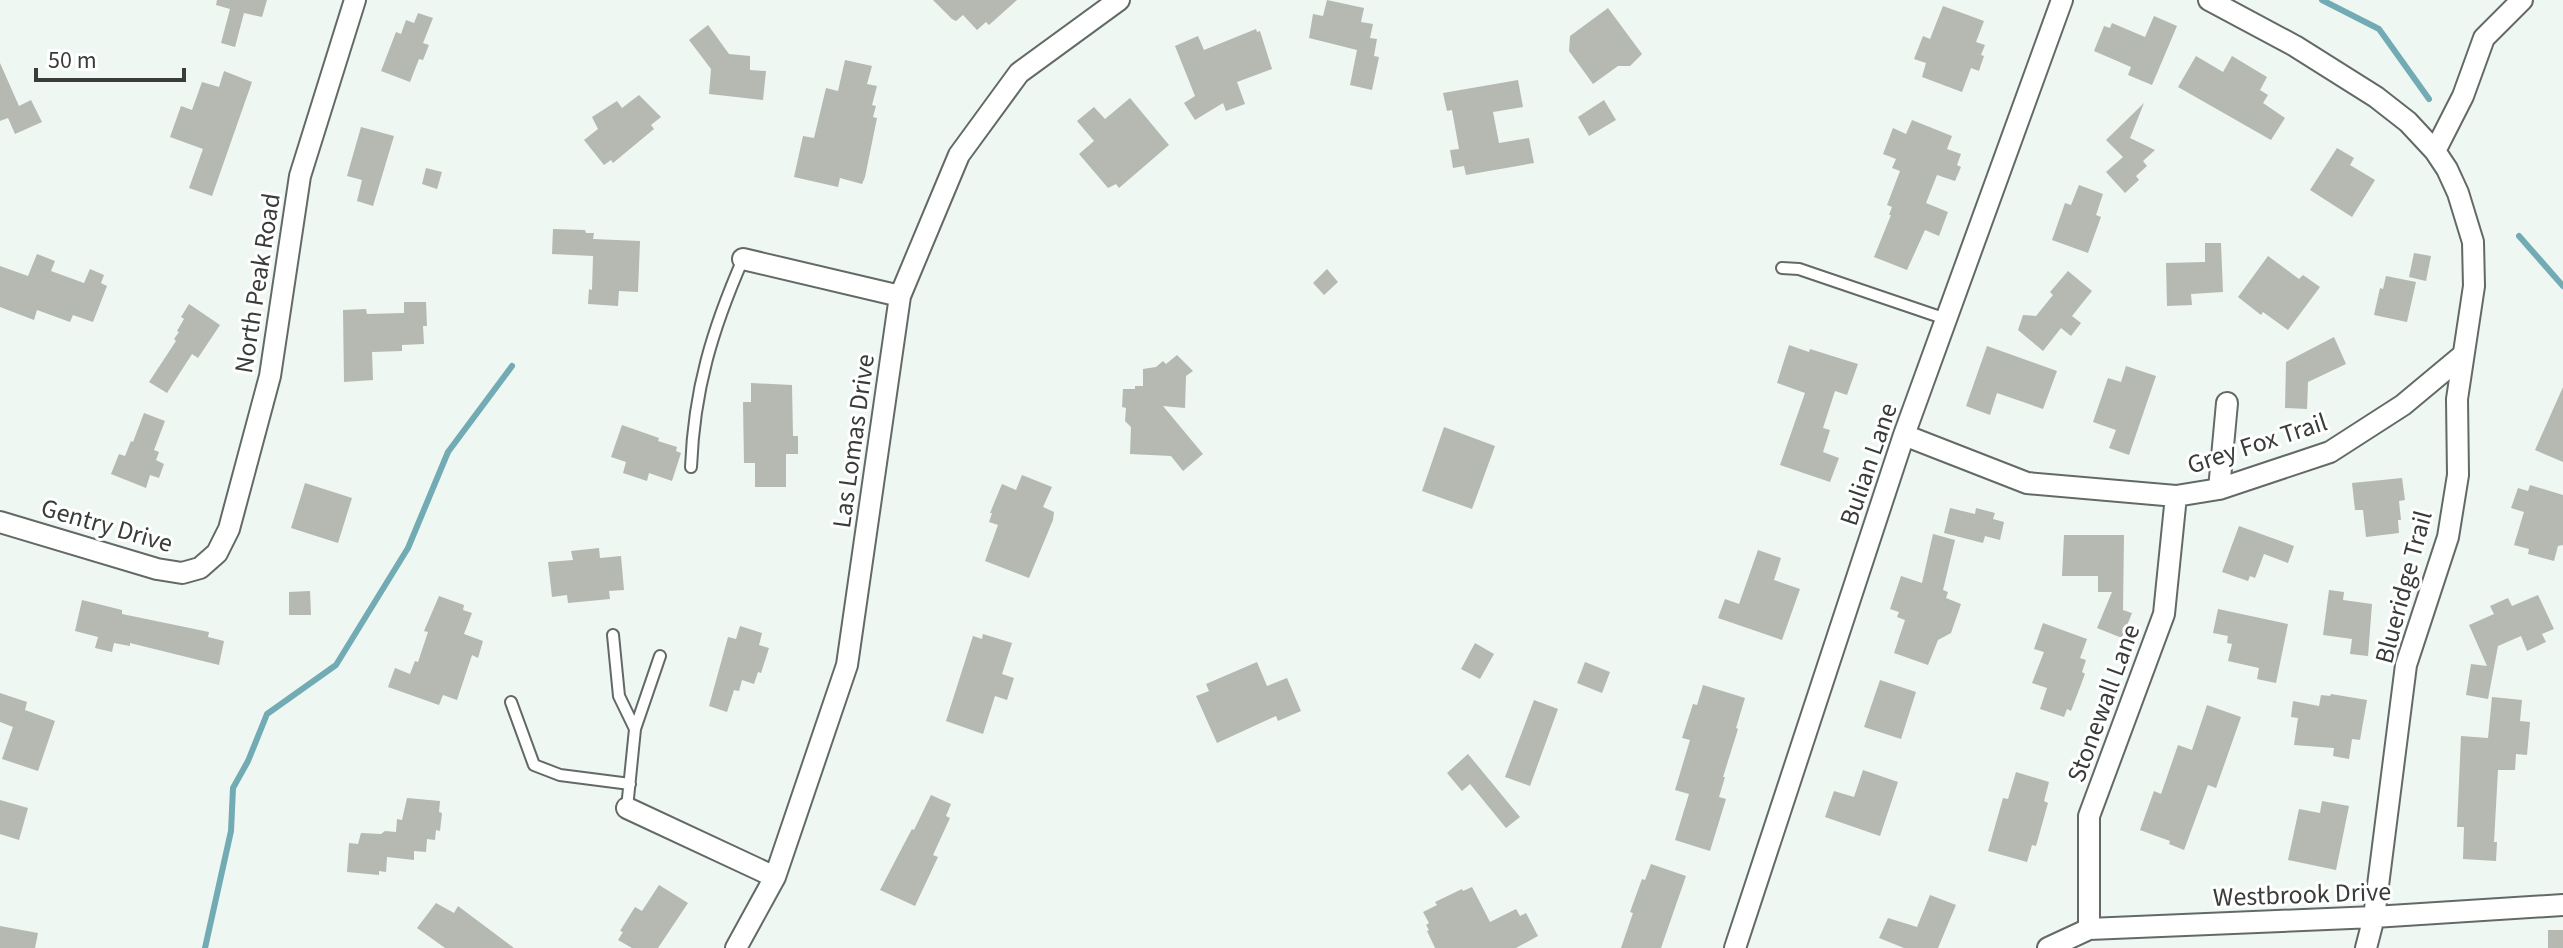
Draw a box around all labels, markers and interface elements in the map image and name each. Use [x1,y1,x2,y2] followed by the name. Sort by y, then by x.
[36,32,184,82] scale bar
[48,43,97,78] text: 50 m
[225,190,290,376] street label: North Peak Road
[823,352,884,530] street label: Las Lomas Drive
[1830,398,1907,531] street label: Bulian Lane
[2182,403,2332,484] street label: Grey Fox Trail
[37,489,177,562] street label: Gentry Drive
[2365,507,2442,668] street label: Blueridge Trail
[2058,619,2149,787] street label: Stonewall Lane
[2212,873,2392,916] street label: Westbrook Drive

